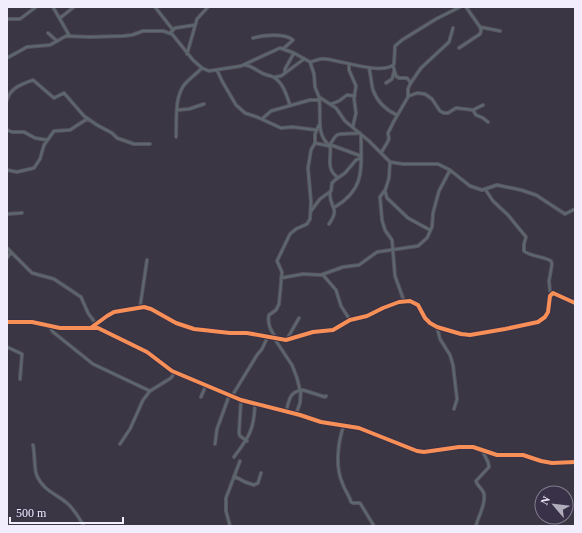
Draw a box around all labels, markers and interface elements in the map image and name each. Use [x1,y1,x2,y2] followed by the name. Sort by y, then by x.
[534,485,574,525] north arrow
[538,494,552,507] text: N
[10,499,123,525] scale bar
[16,506,47,520] text: 500 m

